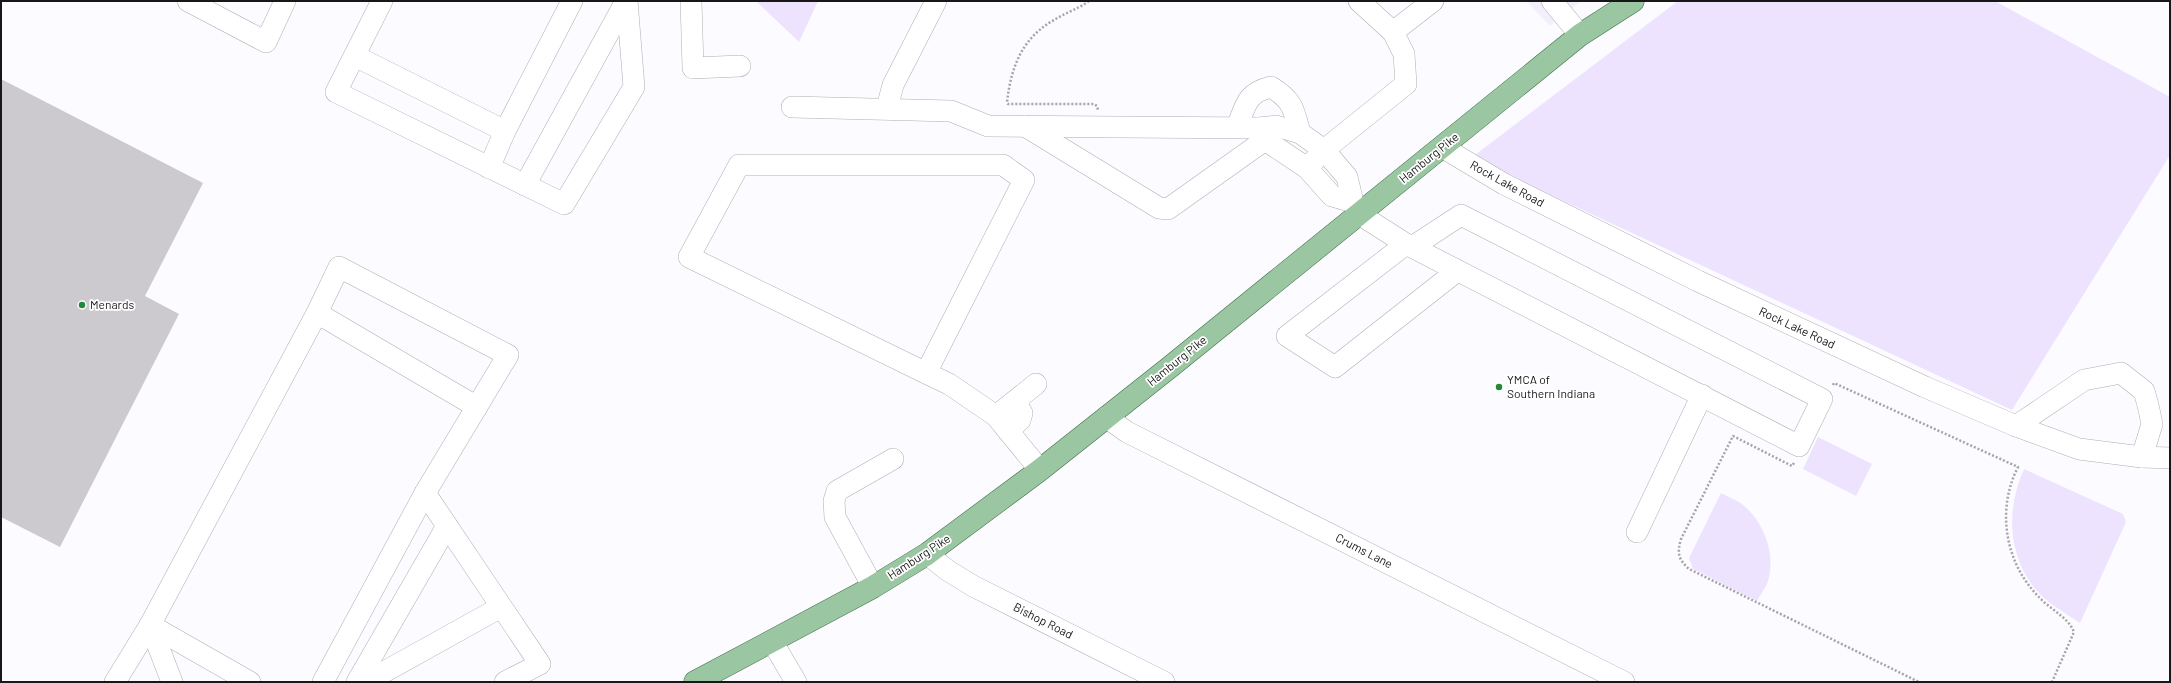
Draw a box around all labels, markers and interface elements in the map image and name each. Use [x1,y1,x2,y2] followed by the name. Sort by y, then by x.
[1396,129,1461,185] street label: Hamburg Pike
[1468,157,1547,209] street label: Rock Lake Road
[90,297,134,311] place label: Menards
[77,300,87,310] marker: Menards
[1757,303,1838,351] street label: Rock Lake Road
[1144,332,1209,388] street label: Hamburg Pike
[1507,372,1595,400] place label: YMCA of Southern Indiana
[1494,382,1504,392] marker: YMCA of Southern Indiana
[1334,530,1395,570] street label: Crums Lane
[884,531,953,582] street label: Hamburg Pike
[1011,599,1076,641] street label: Bishop Road

